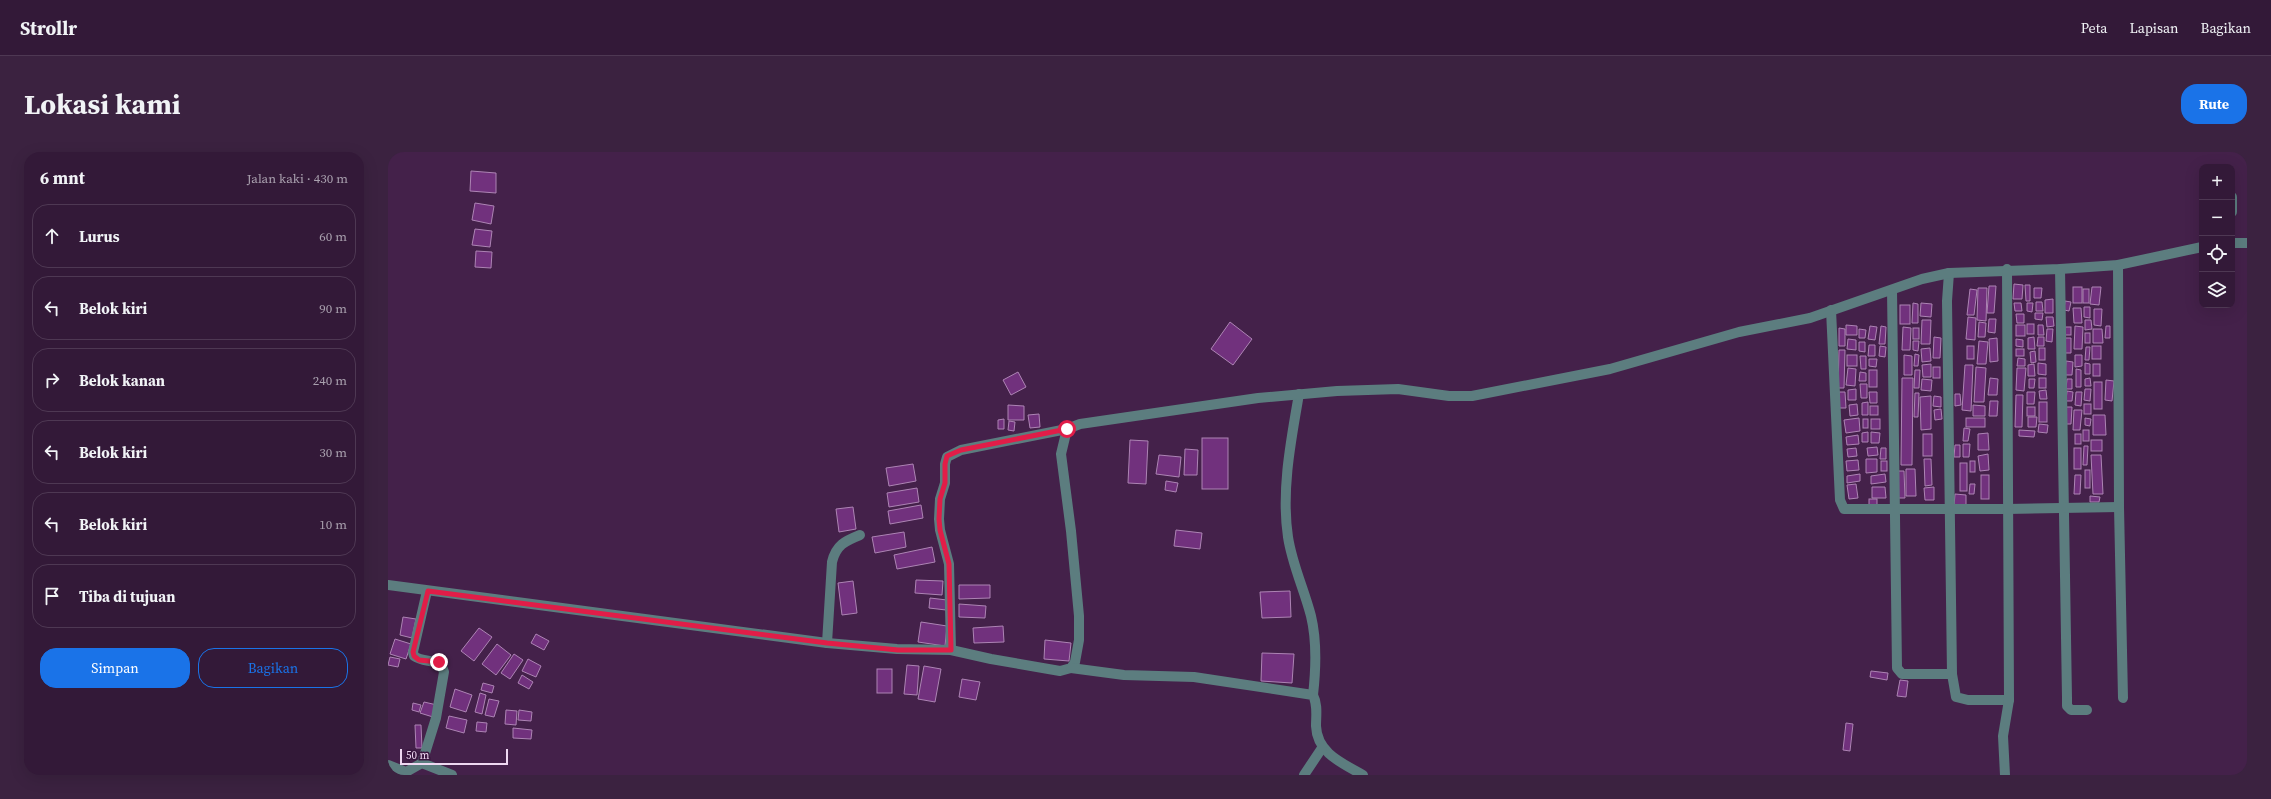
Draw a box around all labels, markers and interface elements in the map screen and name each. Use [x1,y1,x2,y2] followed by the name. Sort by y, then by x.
[20,15,77,41] text: Strollr
[2081,18,2107,38] text: Peta
[2129,18,2179,38] text: Lapisan
[2201,18,2251,38] text: Bagikan
[2181,84,2247,124] button: Rute
[24,85,181,123] text: Lokasi kami
[2199,164,2235,308] map controls
[2199,164,2235,200] button: +
[40,166,85,190] text: 6 mnt
[247,170,348,187] text: Jalan kaki · 430 m
[2199,200,2235,236] button: −
[41,225,63,247] icon: ahead
[79,226,120,247] text: Lurus
[319,228,347,245] text: 60 m
[2199,236,2235,272] button: locate
[2199,272,2235,308] button: layers
[41,297,63,319] icon: left
[79,298,147,319] text: Belok kiri
[319,300,347,317] text: 90 m
[41,369,63,391] icon: right
[79,370,165,391] text: Belok kanan
[313,372,347,389] text: 240 m
[1058,420,1076,438] route start
[41,441,63,463] icon: left
[79,442,147,463] text: Belok kiri
[319,444,347,461] text: 30 m
[41,513,63,535] icon: left
[79,514,147,535] text: Belok kiri
[319,516,347,533] text: 10 m
[41,585,63,607] icon: arrive
[79,586,175,607] text: Tiba di tujuan
[40,648,190,688] button: Simpan
[198,648,348,688] button: Bagikan
[430,653,448,671] route end
[400,747,508,766] scale bar
[406,748,429,763] text: 50 m

